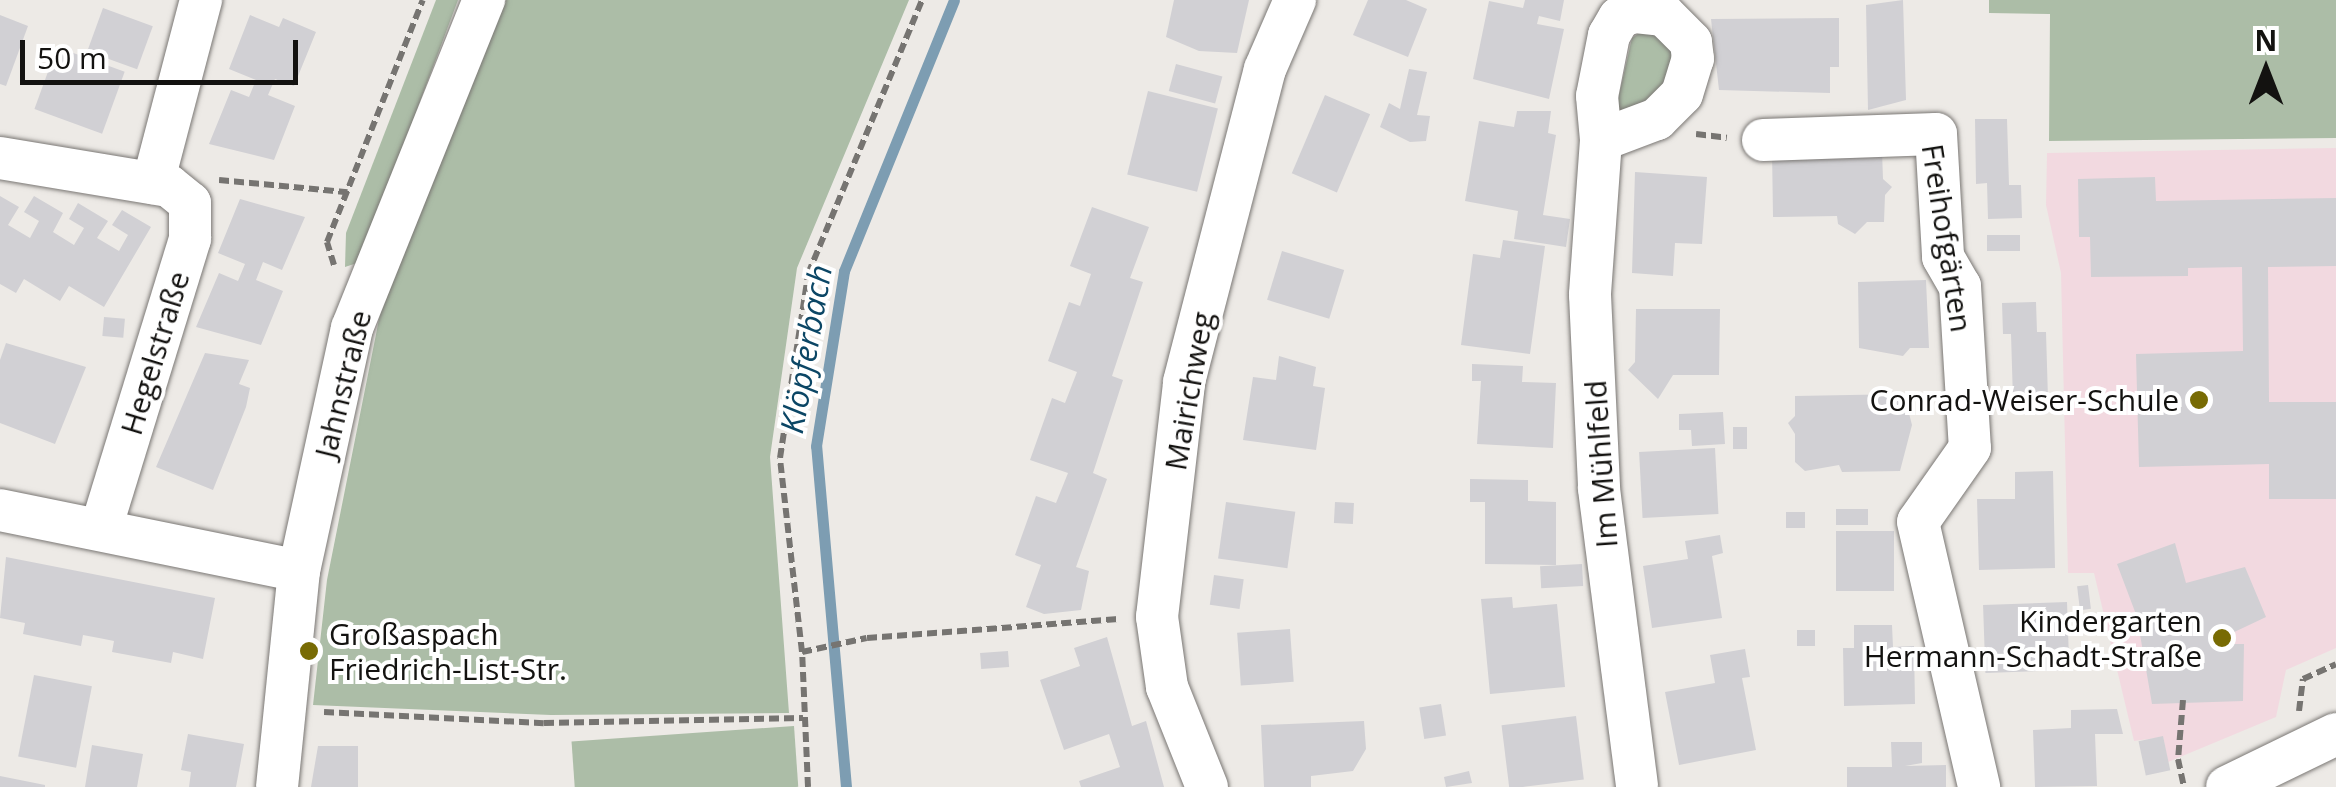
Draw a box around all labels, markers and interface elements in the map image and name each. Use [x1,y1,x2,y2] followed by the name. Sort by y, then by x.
[25,20,302,82] scale bar
[2216,20,2316,120] north arrow
[2255,21,2277,59] text: N
[37,37,107,78] text: 50 m
[1914,141,1980,335] street label: Freihofgärten
[772,262,840,436] water label: Klöpferbach
[113,267,197,439] street label: Hegelstraße
[307,306,379,462] street label: Jahnstraße
[1157,309,1221,473] street label: Mairichweg
[1577,379,1625,549] street label: Im Mühlfeld
[1870,382,2179,418] place label: Conrad-Weiser-Schule
[2188,389,2210,411] marker: Conrad-Weiser-Schule
[1864,603,2202,674] place label: Kindergarten Hermann-Schadt-Straße
[329,616,567,686] place label: Großaspach Friedrich-List-Str.
[2211,627,2233,649] marker: Kindergarten Hermann-Schadt-Straße
[298,640,320,662] marker: Großaspach Friedrich-List-Str.

